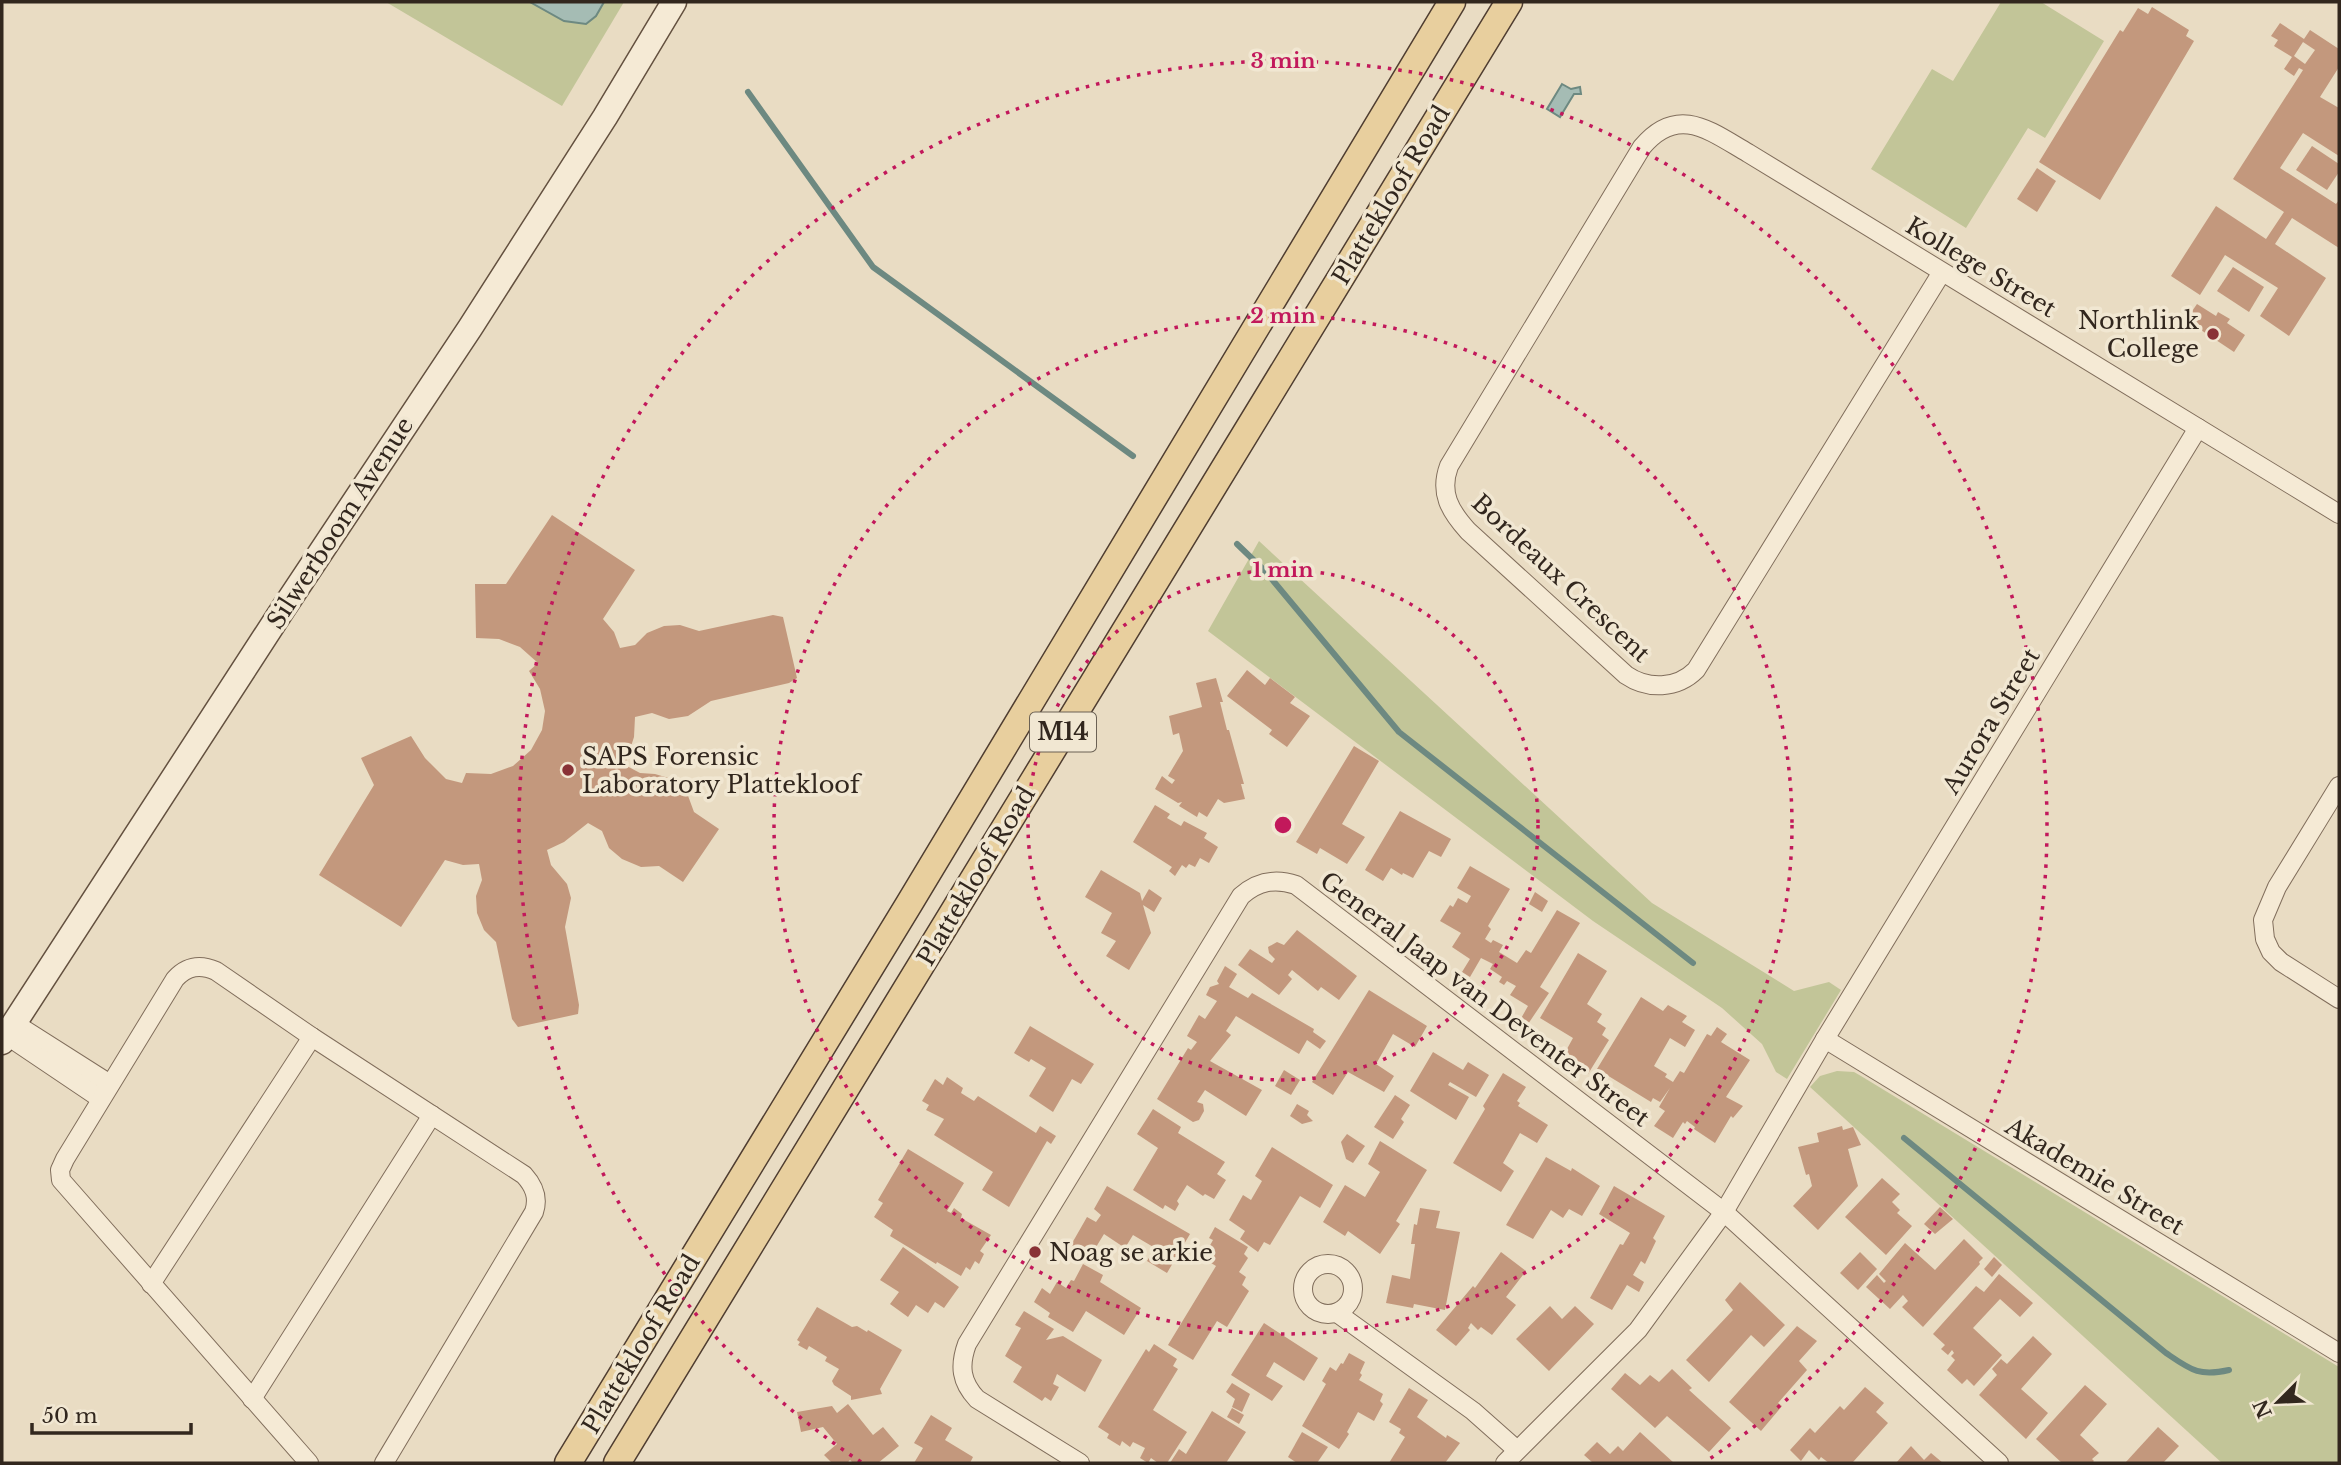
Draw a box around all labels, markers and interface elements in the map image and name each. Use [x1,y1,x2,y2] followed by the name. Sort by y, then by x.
[1250,48,1316,74] text: 3 min
[1326,100,1456,290] street label: Plattekloof Road
[1901,211,2061,323] street label: Kollege Street
[1250,303,1316,329] text: 2 min
[2078,306,2199,363] place label: Northlink College
[2205,326,2221,342] marker: Northlink College
[261,412,419,634] street label: Silwerboom Avenue
[1466,488,1656,668] street label: Bordeaux Crescent
[1253,557,1313,583] text: 1 min
[1936,643,2046,800] street label: Aurora Street
[1030,712,1096,752] road number: M14
[582,742,863,799] place label: SAPS Forensic Laboratory Plattekloof
[560,762,576,778] marker: SAPS Forensic Laboratory Plattekloof
[911,781,1041,971] street label: Plattekloof Road
[1271,813,1295,837] centre of rings
[1315,866,1655,1132] street label: General Jaap van Deventer Street
[2000,1111,2190,1241] street label: Akademie Street
[1049,1238,1213,1267] place label: Noag se arkie
[1027,1244,1043,1260] marker: Noag se arkie
[576,1249,706,1439] street label: Plattekloof Road
[2243,1367,2313,1437] north arrow
[32,1392,191,1436] scale bar
[2249,1396,2277,1422] text: N
[42,1403,98,1429] text: 50 m

